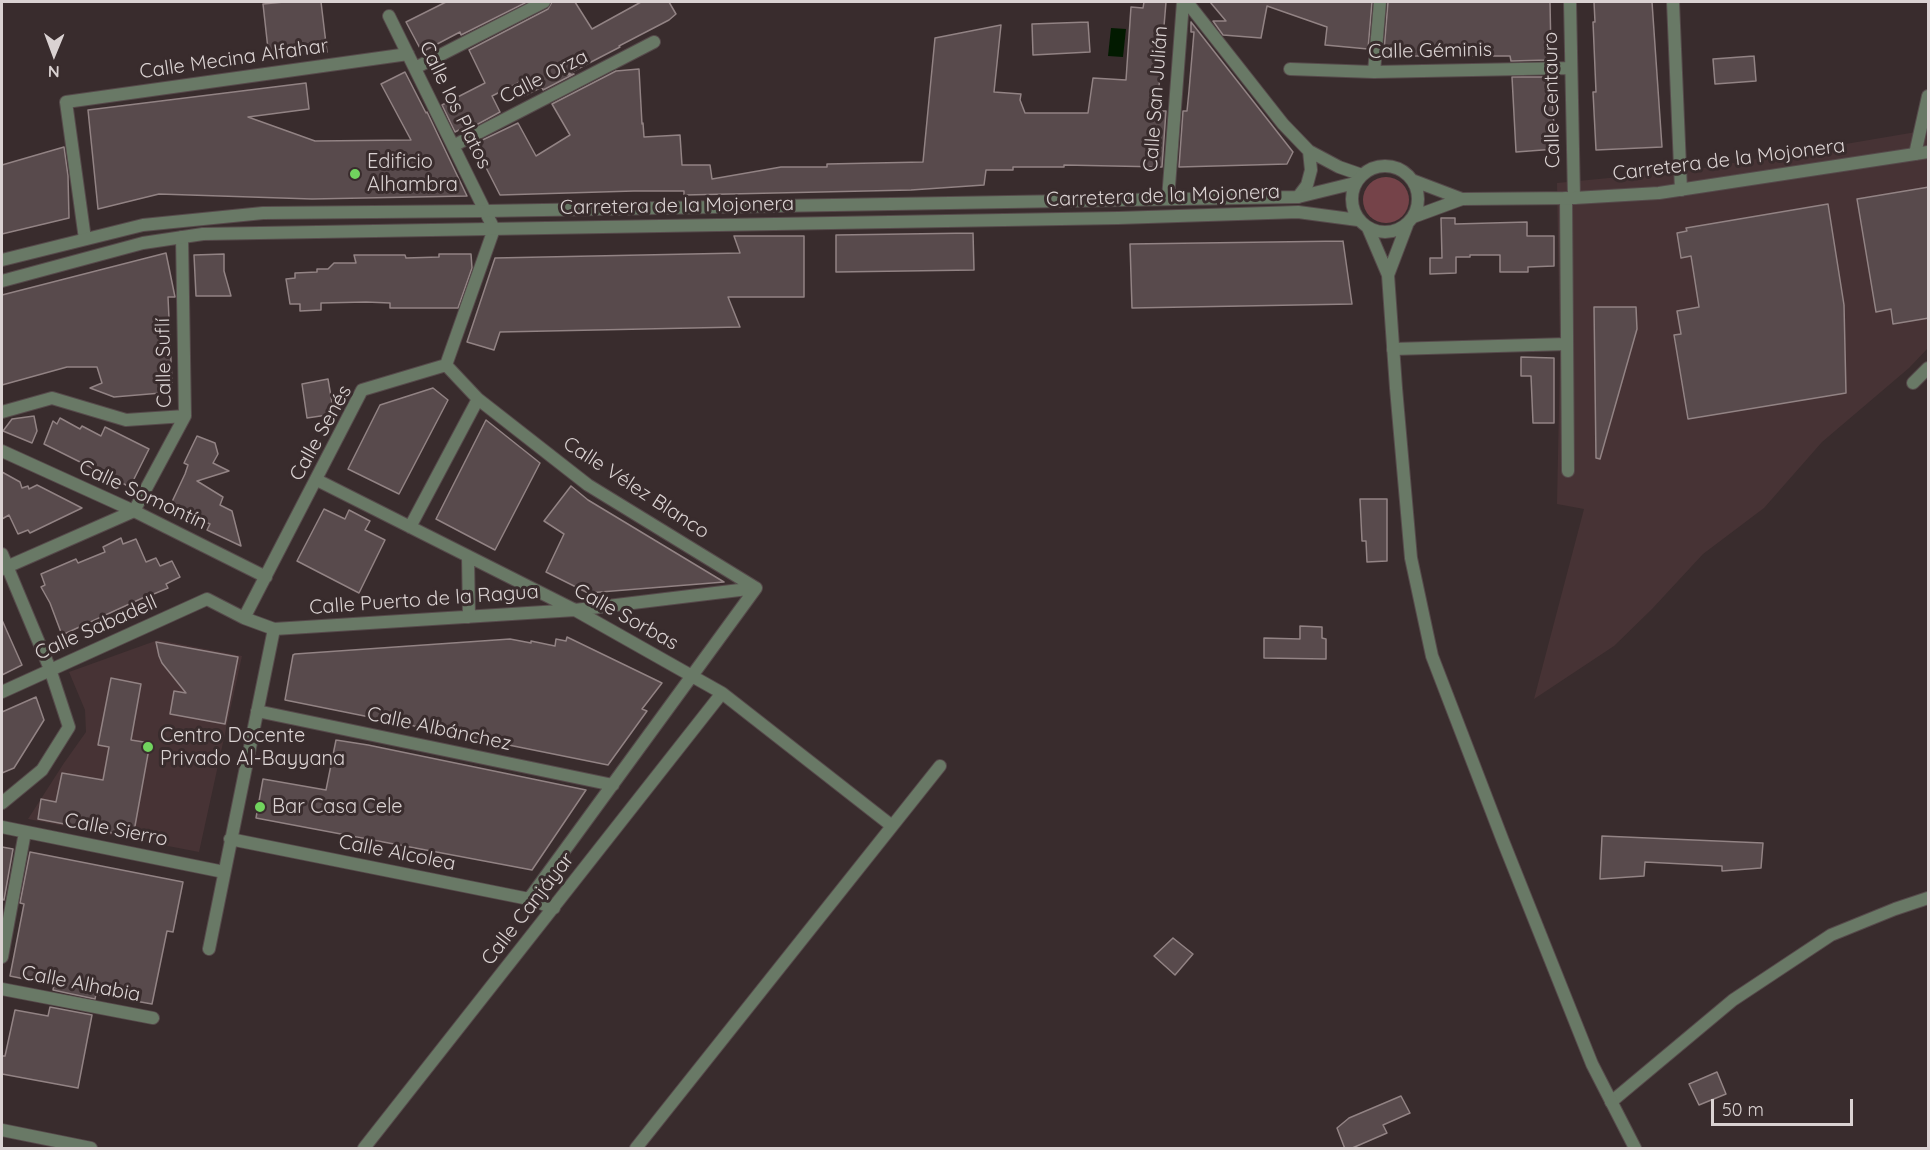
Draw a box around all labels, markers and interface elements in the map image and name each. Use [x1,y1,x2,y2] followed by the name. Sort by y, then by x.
[24,24,84,84] north arrow
[1139,25,1173,173] street label: Calle San Julián
[1539,32,1565,168] street label: Calle Centauro
[138,34,330,84] street label: Calle Mecina Alfahar
[414,37,496,173] street label: Calle los Platos
[1368,38,1492,64] street label: Calle Géminis
[496,45,592,109] street label: Calle Orza
[48,62,60,82] text: N
[1611,134,1847,186] street label: Carretera de la Mojonera
[367,150,458,197] place label: Edificio Alhambra
[348,167,362,181] marker: Edificio Alhambra
[1046,180,1280,212] street label: Carretera de la Mojonera
[560,192,794,220] street label: Carretera de la Mojonera
[151,318,177,408] street label: Calle Suflí
[285,381,357,485] street label: Calle Senés
[558,432,714,544] street label: Calle Vélez Blanco
[75,455,211,535] street label: Calle Somontín
[570,578,682,656] street label: Calle Sorbas
[309,580,539,620] street label: Calle Puerto de la Ragua
[31,590,161,666] street label: Calle Sabadell
[365,702,513,756] street label: Calle Albánchez
[160,724,345,771] place label: Centro Docente Privado Al-Bayyana
[141,740,155,754] marker: Centro Docente Privado Al-Bayyana
[272,795,403,819] place label: Bar Casa Cele
[253,800,267,814] marker: Bar Casa Cele
[62,808,170,852] street label: Calle Sierro
[336,830,458,876] street label: Calle Alcolea
[477,848,579,970] street label: Calle Canjáyar
[20,961,142,1007] street label: Calle Alhabia
[1714,1087,1856,1125] scale bar
[1722,1098,1764,1121] text: 50 m

